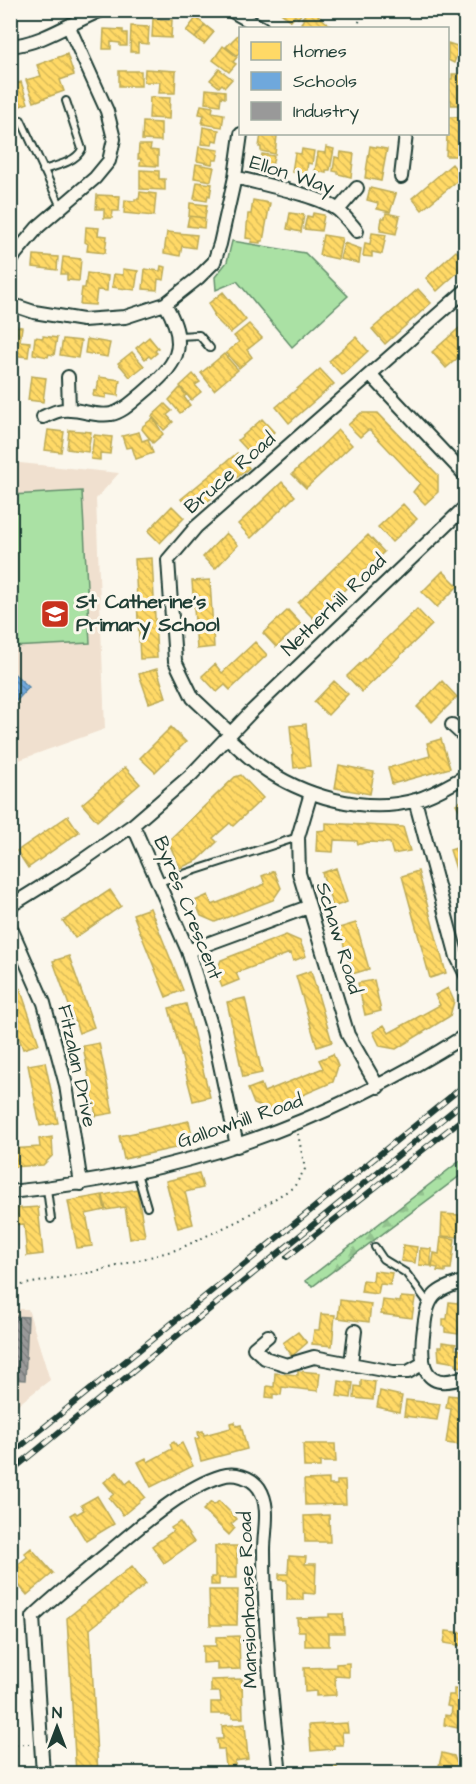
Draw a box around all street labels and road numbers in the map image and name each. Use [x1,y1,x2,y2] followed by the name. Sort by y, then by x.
[246,148,338,203] street label: Ellon Way
[178,425,282,521] street label: Bruce Road
[275,548,393,662] street label: Netherhill Road
[145,832,230,984] street label: Byres Crescent
[309,879,369,997] street label: Schaw Road
[50,1002,104,1130] street label: Fitzalan Drive
[174,1086,306,1156] street label: Gallowhill Road
[231,1511,265,1689] street label: Mansionhouse Road

